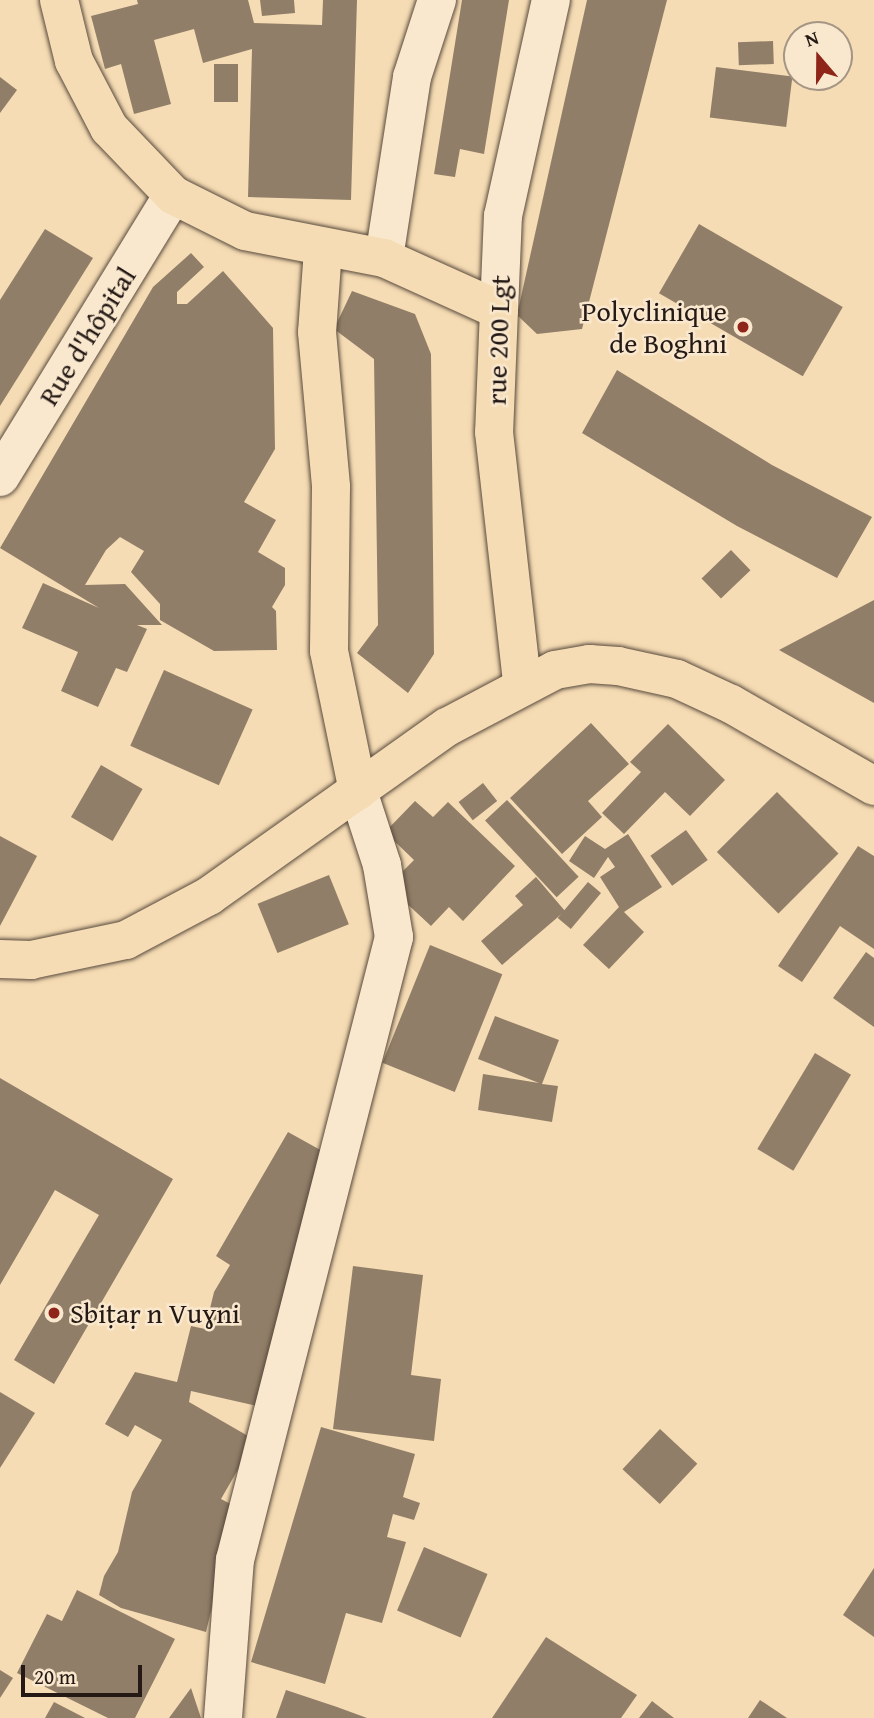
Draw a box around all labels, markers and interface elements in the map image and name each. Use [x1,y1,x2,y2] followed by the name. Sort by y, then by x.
[783,21,853,91] north arrow
[801,23,822,53] text: N
[31,261,143,411] street label: Rue d'hôpital
[479,274,517,406] street label: rue 200 Lgt
[582,294,727,360] place label: Polyclinique de Boghni
[733,317,753,337] marker: Polyclinique de Boghni
[70,1296,240,1330] place label: Sbiṭaṛ n Vuɣni
[44,1303,64,1323] marker: Sbiṭaṛ n Vuɣni
[24,1652,145,1696] scale bar
[34,1661,76,1692] text: 20 m

